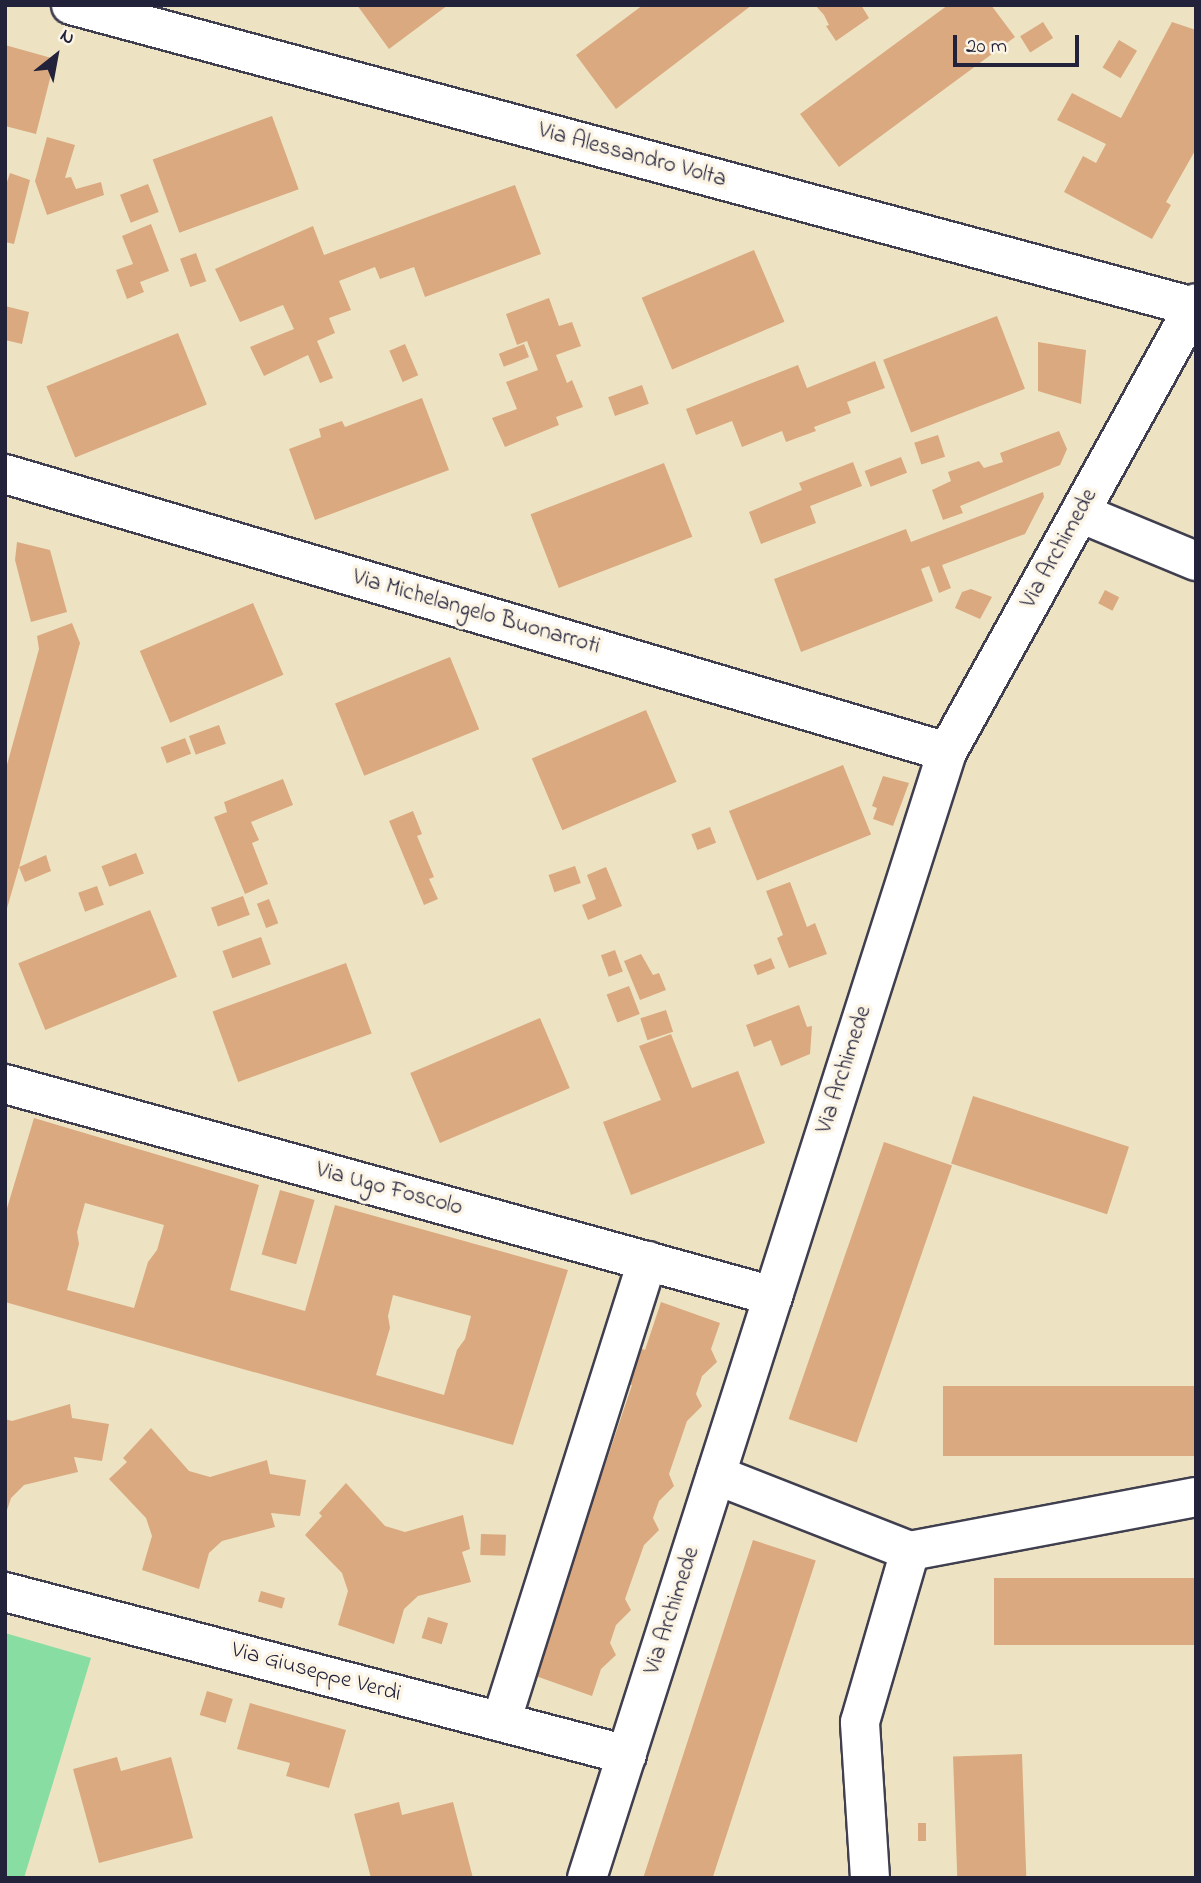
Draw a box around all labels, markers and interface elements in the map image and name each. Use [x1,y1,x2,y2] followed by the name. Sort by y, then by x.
[21,21,91,91] north arrow
[956,21,1082,65] scale bar
[55,23,80,52] text: N
[966,32,1007,62] text: 20 m
[535,118,729,194] street label: Via Alessandro Volta
[1016,484,1104,614] street label: Via Archimede
[349,564,603,662] street label: Via Michelangelo Buonarroti
[811,1003,879,1137] street label: Via Archimede
[313,1157,465,1223] street label: Via Ugo Foscolo
[639,1544,707,1678] street label: Via Archimede
[228,1637,404,1709] street label: Via Giuseppe Verdi

